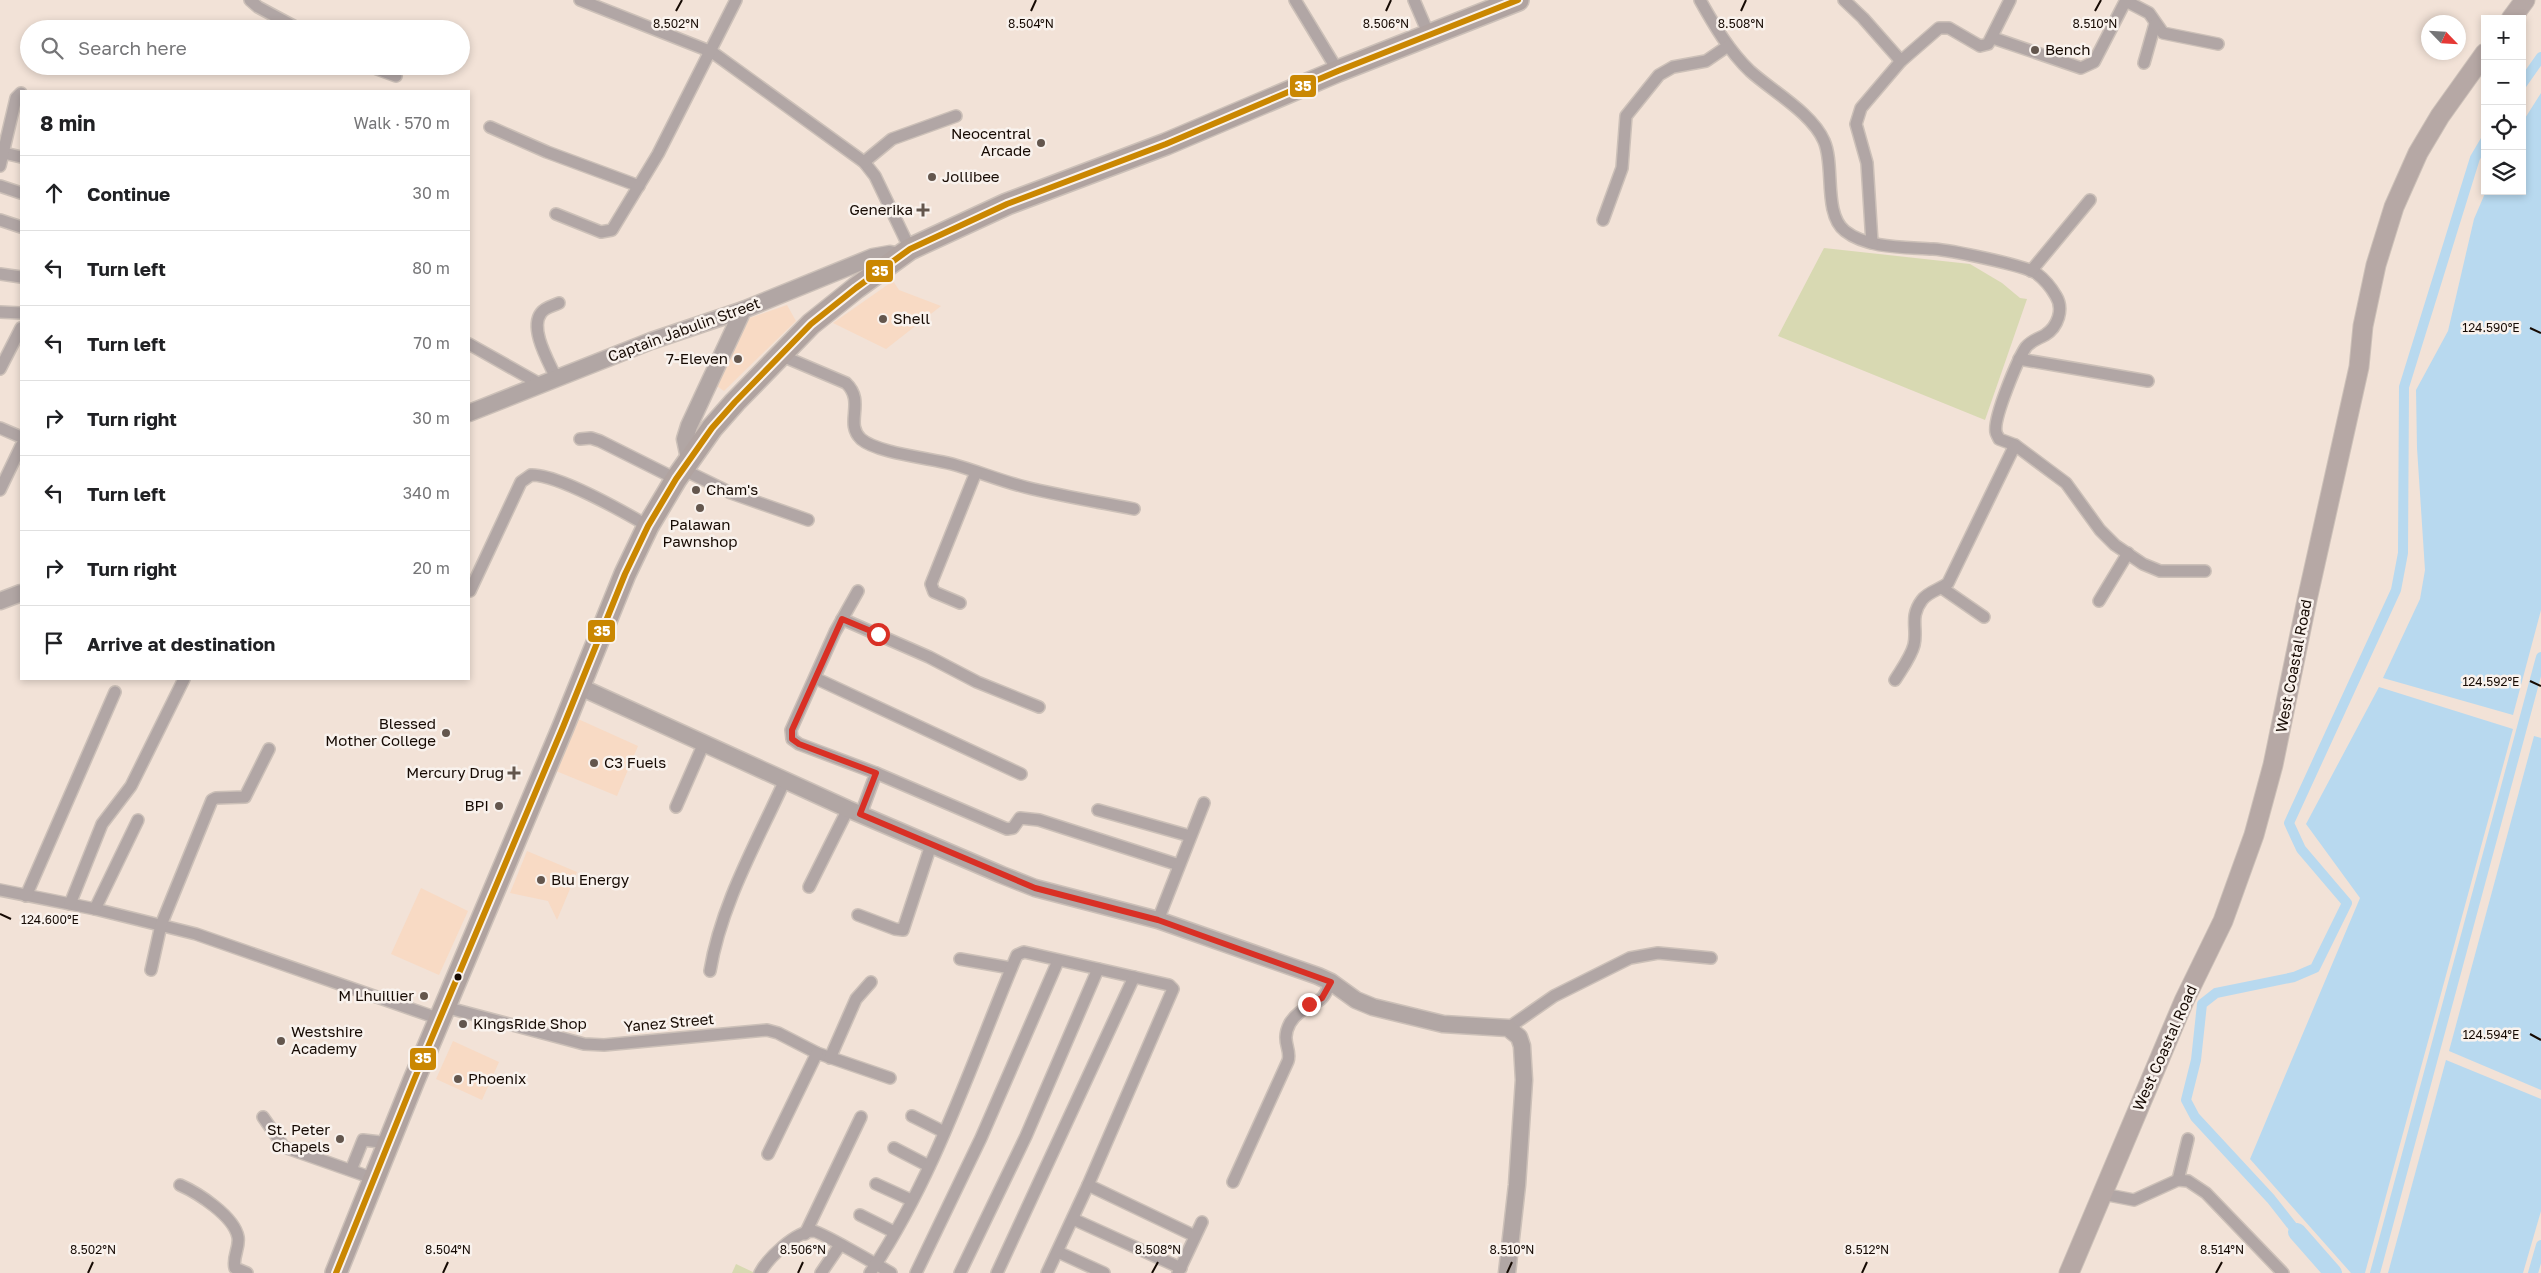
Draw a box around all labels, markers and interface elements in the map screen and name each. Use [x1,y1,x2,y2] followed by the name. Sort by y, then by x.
[2421,15,2466,60] north arrow
[2481,15,2526,195] map controls
[2481,15,2526,60] button: +
[653,16,699,31] text: 8.502°N
[1008,16,1054,31] text: 8.504°N
[1363,16,1409,31] text: 8.506°N
[1718,16,1764,31] text: 8.508°N
[2073,16,2117,31] text: 8.510°N
[20,20,470,75] search box
[38,34,66,62] icon: search
[78,36,187,59] text: Search here
[2045,40,2090,58] place label: Bench
[2029,44,2041,56] marker: Bench
[2481,60,2526,105] button: −
[1289,74,1317,98] line badge: 35
[1294,77,1312,94] text: 35
[2481,105,2526,150] button: locate
[40,110,96,136] text: 8 min
[353,113,450,133] text: Walk · 570 m
[951,124,1031,159] place label: Neocentral Arcade
[1035,137,1047,149] marker: Neocentral Arcade
[2481,150,2526,195] button: layers
[942,167,1000,185] place label: Jollibee
[926,171,938,183] marker: Jollibee
[40,179,68,207] icon: ahead
[87,182,170,205] text: Continue
[413,183,450,203] text: 30 m
[849,200,913,218] place label: Generika
[917,204,929,216] marker: Generika
[40,254,68,282] icon: left
[87,257,166,280] text: Turn left
[412,258,450,278] text: 80 m
[865,259,894,283] line badge: 35
[871,262,889,279] text: 35
[605,293,762,365] street label: Captain Jabulin Street
[893,309,930,327] place label: Shell
[877,313,889,325] marker: Shell
[2462,320,2520,335] text: 124.590°E
[40,329,68,357] icon: left
[87,332,166,355] text: Turn left
[413,333,450,353] text: 70 m
[666,349,728,367] place label: 7-Eleven
[732,353,744,365] marker: 7-Eleven
[40,404,68,432] icon: right
[87,407,177,430] text: Turn right
[413,408,450,428] text: 30 m
[40,479,68,507] icon: left
[706,480,758,498] place label: Cham's
[87,482,166,505] text: Turn left
[403,483,450,503] text: 340 m
[690,484,702,496] marker: Cham's
[694,502,706,514] marker: Palawan Pawnshop
[663,515,737,550] place label: Palawan Pawnshop
[40,554,68,582] icon: right
[87,557,177,580] text: Turn right
[413,558,450,578] text: 20 m
[2271,598,2315,734] street label: West Coastal Road
[587,619,616,643] line badge: 35
[593,622,611,639] text: 35
[867,623,890,646] route start
[40,629,68,657] icon: arrive
[87,632,275,655] text: Arrive at destination
[2463,674,2519,689] text: 124.592°E
[325,714,436,749] place label: Blessed Mother College
[440,727,452,739] marker: Blessed Mother College
[604,753,666,771] place label: C3 Fuels
[588,757,600,769] marker: C3 Fuels
[406,763,504,781] place label: Mercury Drug
[508,767,520,779] marker: Mercury Drug
[464,796,489,814] place label: BPI
[493,800,505,812] marker: BPI
[551,870,630,888] place label: Blu Energy
[535,874,547,886] marker: Blu Energy
[21,912,79,927] text: 124.600°E
[453,972,463,982] unlabelled marker
[2128,982,2200,1113] street label: West Coastal Road
[338,986,414,1004] place label: M Lhuillier
[418,990,430,1002] marker: M Lhuillier
[1298,993,1321,1016] route end
[623,1009,715,1035] street label: Yanez Street
[473,1014,587,1032] place label: KingsRide Shop
[457,1018,469,1030] marker: KingsRide Shop
[291,1022,363,1057] place label: Westshire Academy
[2463,1027,2519,1042] text: 124.594°E
[275,1035,287,1047] marker: Westshire Academy
[409,1047,437,1071] line badge: 35
[414,1049,432,1066] text: 35
[468,1069,526,1087] place label: Phoenix
[452,1073,464,1085] marker: Phoenix
[267,1120,330,1155] place label: St. Peter Chapels
[334,1133,346,1145] marker: St. Peter Chapels
[70,1242,116,1257] text: 8.502°N
[425,1242,471,1257] text: 8.504°N
[780,1242,826,1257] text: 8.506°N
[1135,1242,1181,1257] text: 8.508°N
[1490,1242,1534,1257] text: 8.510°N
[1845,1242,1889,1257] text: 8.512°N
[2200,1242,2244,1257] text: 8.514°N

